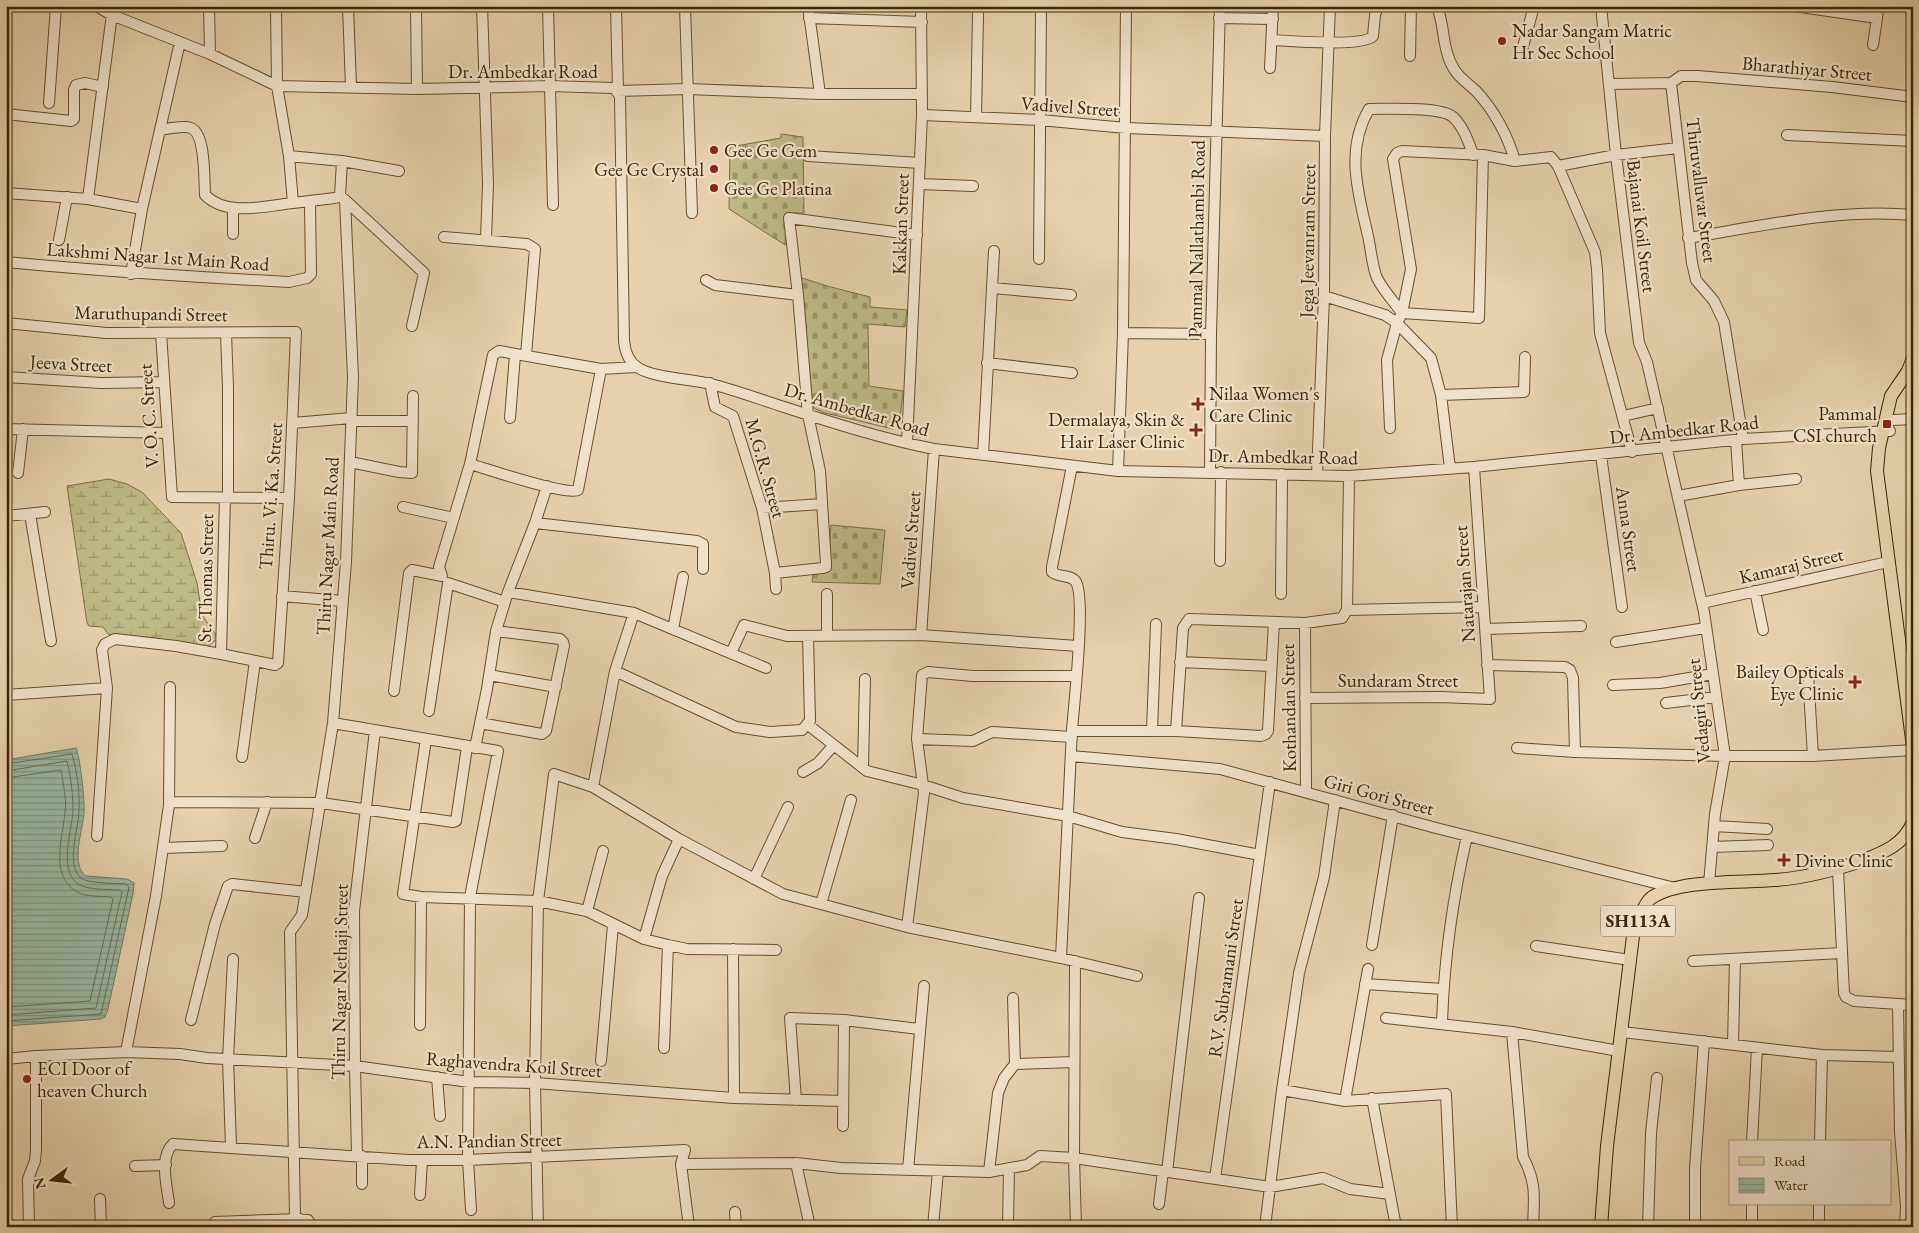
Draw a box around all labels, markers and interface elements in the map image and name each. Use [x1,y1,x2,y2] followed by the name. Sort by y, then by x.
[1512,18,1672,65] place label: Nadar Sangam Matric Hr Sec School
[1496,35,1508,47] marker: Nadar Sangam Matric Hr Sec School
[1741,50,1873,87] street label: Bharathiyar Street
[448,59,598,84] street label: Dr. Ambedkar Road
[1020,91,1120,122] street label: Vadivel Street
[1680,116,1723,264] street label: Thiruvalluvar Street
[724,138,818,163] place label: Gee Ge Gem
[1182,139,1211,338] street label: Pammal Nallathambi Road
[708,144,720,156] marker: Gee Ge Gem
[594,157,704,182] place label: Gee Ge Crystal
[1621,158,1662,294] street label: Bajanai Koil Street
[708,163,720,175] marker: Gee Ge Crystal
[1294,164,1321,320] street label: Jega Jeevanram Street
[886,173,915,275] street label: Kakkan Street
[724,176,833,201] place label: Gee Ge Platina
[708,182,720,194] marker: Gee Ge Platina
[46,236,270,277] street label: Lakshmi Nagar 1st Main Road
[74,300,228,327] street label: Maruthupandi Street
[27,349,113,378] street label: Jeeva Street
[132,363,165,469] street label: V. O. C. Street
[781,377,933,442] street label: Dr. Ambedkar Road
[1209,381,1319,428] place label: Nilaa Women's Care Clinic
[1191,397,1205,411] marker: Nilaa Women's Care Clinic
[1793,401,1877,448] place label: Pammal CSI church
[1048,407,1185,454] place label: Dermalaya, Skin & Hair Laser Clinic
[1608,409,1760,450] street label: Dr. Ambedkar Road
[739,415,792,521] street label: M.G.R. Street
[1881,418,1893,430] marker: Pammal CSI church
[253,422,288,570] street label: Thiru. Vi. Ka. Street
[1189,423,1203,437] marker: Dermalaya, Skin & Hair Laser Clinic
[1208,443,1358,470] street label: Dr. Ambedkar Road
[310,456,345,636] street label: Thiru Nagar Main Road
[1610,484,1647,574] street label: Anna Street
[895,490,926,590] street label: Vadivel Street
[192,513,219,643] street label: St. Thomas Street
[1448,525,1481,643] street label: Natarajan Street
[1736,541,1846,590] street label: Kamaraj Street
[1275,644,1302,772] street label: Kothandan Street
[1681,658,1716,764] street label: Vedagiri Street
[1736,659,1844,706] place label: Bailey Opticals Eye Clinic
[1338,668,1458,693] street label: Sundaram Street
[1848,675,1862,689] marker: Bailey Opticals Eye Clinic
[1321,768,1437,821] street label: Giri Gori Street
[1795,848,1894,873] place label: Divine Clinic
[1777,853,1791,867] marker: Divine Clinic
[325,884,354,1080] street label: Thiru Nagar Nethaji Street
[1202,897,1249,1059] street label: R.V. Subramani Street
[1600,906,1676,936] road number: SH113A
[425,1046,603,1083] street label: Raghavendra Koil Street
[37,1056,148,1103] place label: ECI Door of heaven Church
[21,1073,33,1085] marker: ECI Door of heaven Church
[415,1127,562,1154] street label: A.N. Pandian Street
[1729,1140,1892,1206] legend
[1774,1151,1806,1170] text: Road
[28,1156,78,1206] north arrow
[29,1175,50,1191] text: N
[1774,1175,1808,1194] text: Water

